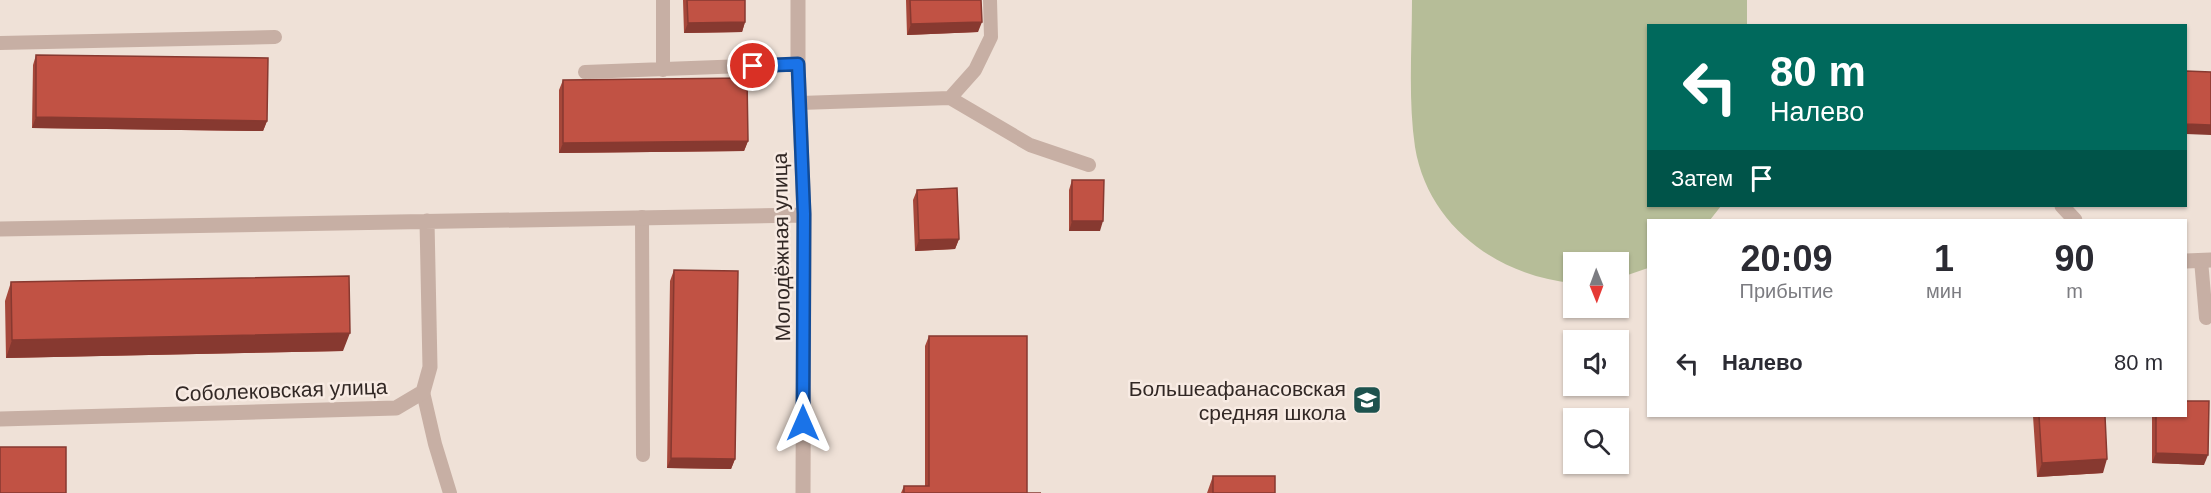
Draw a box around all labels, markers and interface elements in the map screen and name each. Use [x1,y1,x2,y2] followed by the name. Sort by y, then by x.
[727,40,778,91] pin
[1671,48,1749,126] icon: left
[1770,48,1866,95] text: 80 m
[736,49,769,82] icon: arrive
[1770,97,1864,127] text: Налево
[768,152,794,342] street label: Молодёжная улица
[1745,162,1778,195] icon: arrive
[1671,166,1733,191] text: Затем
[1740,238,1833,279] text: 20:09
[1934,238,1954,279] text: 1
[2054,238,2094,279] text: 90
[1563,252,1629,318] north arrow
[1563,252,1629,474] map controls
[1740,280,1833,302] text: Прибытие
[1926,280,1962,302] text: мин
[2066,280,2083,302] text: m
[1563,330,1629,396] button: sound
[1671,347,1704,380] icon: left
[1722,350,1803,375] text: Налево
[2114,350,2163,375] text: 80 m
[174,375,388,405] street label: Соболековская улица
[1129,377,1346,424] place label: Большеафанасовская средняя школа
[1351,384,1383,416] school or university icon: Большеафанасовская средняя школа
[771,391,835,455] position arrow
[1563,408,1629,474] button: search

